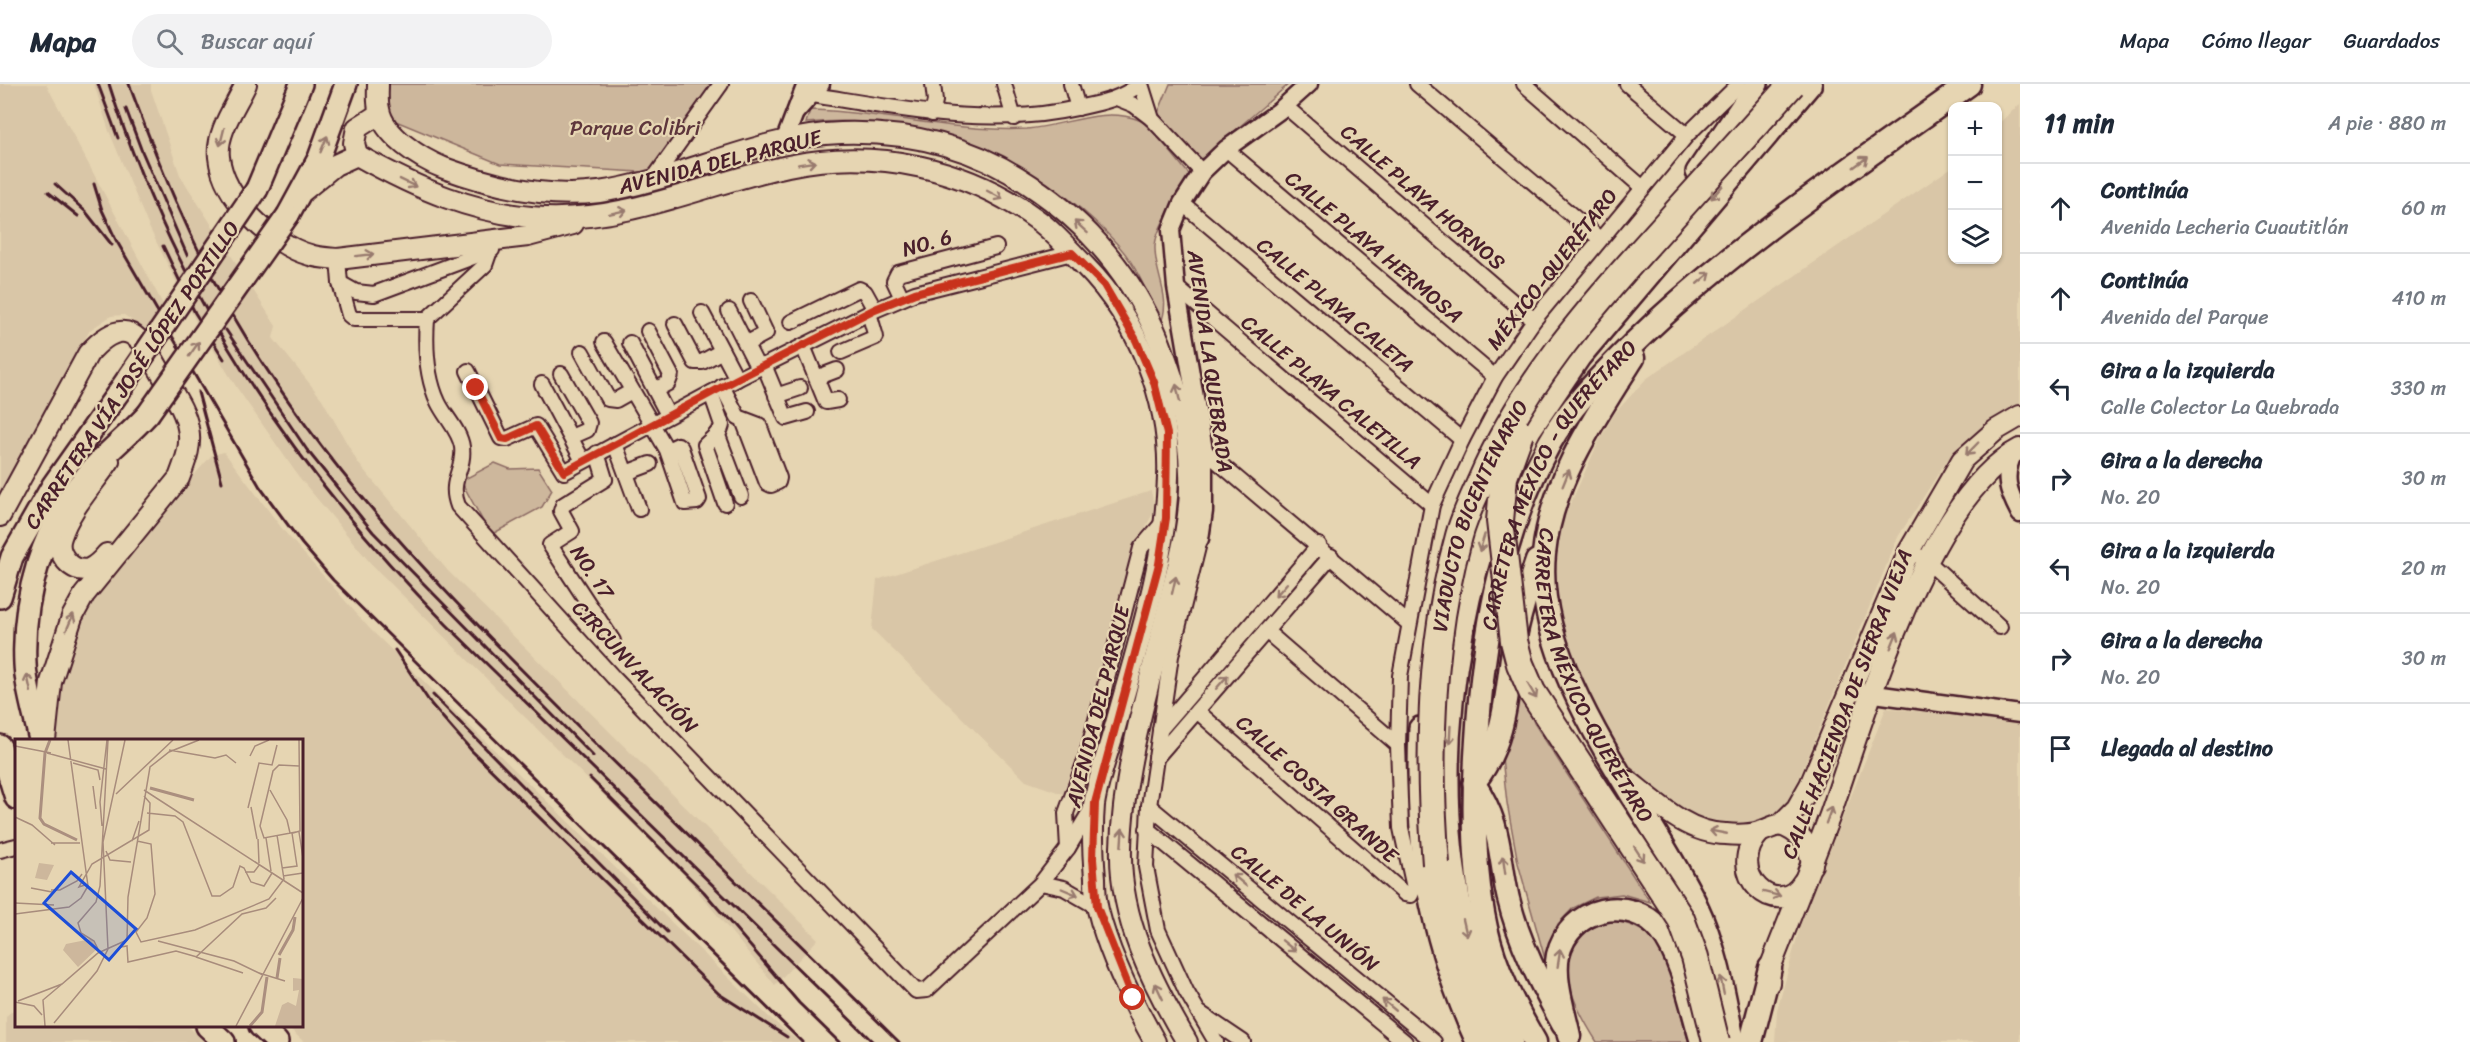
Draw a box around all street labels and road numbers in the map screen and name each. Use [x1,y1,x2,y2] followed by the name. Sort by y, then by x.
[1331,114,1515,280] street label: CALLE PLAYA HORNOS
[614,118,827,206] street label: AVENIDA DEL PARQUE
[1276,161,1472,333] street label: CALLE PLAYA HERMOSA
[1476,179,1628,359] street label: MÉXICO-QUERÉTARO
[14,213,250,537] street label: CARRETERA VÍA JOSÉ LÓPEZ PORTILLO
[897,218,957,268] street label: NO. 6
[1247,227,1423,383] street label: CALLE PLAYA CALETA
[1175,246,1244,475] street label: AVENIDA LA QUEBRADA
[1232,305,1430,479] street label: CALLE PLAYA CALETILLA
[1470,330,1647,633] street label: CARRETERA MÉXICO - QUERÉTARO
[1421,392,1539,634] street label: VIADUCTO BICENTENARIO
[1524,525,1664,831] street label: CARRETERA MÉXICO-QUERÉTARO
[560,537,626,609] street label: NO. 17
[1770,543,1924,865] street label: CALLE HACIENDA DE SIERRA VIEJA
[562,591,708,743] street label: CIRCUNVALACIÓN
[1054,599,1142,812] street label: AVENIDA DEL PARQUE
[1227,705,1408,874] street label: CALLE COSTA GRANDE
[1222,834,1388,982] street label: CALLE DE LA UNIÓN

